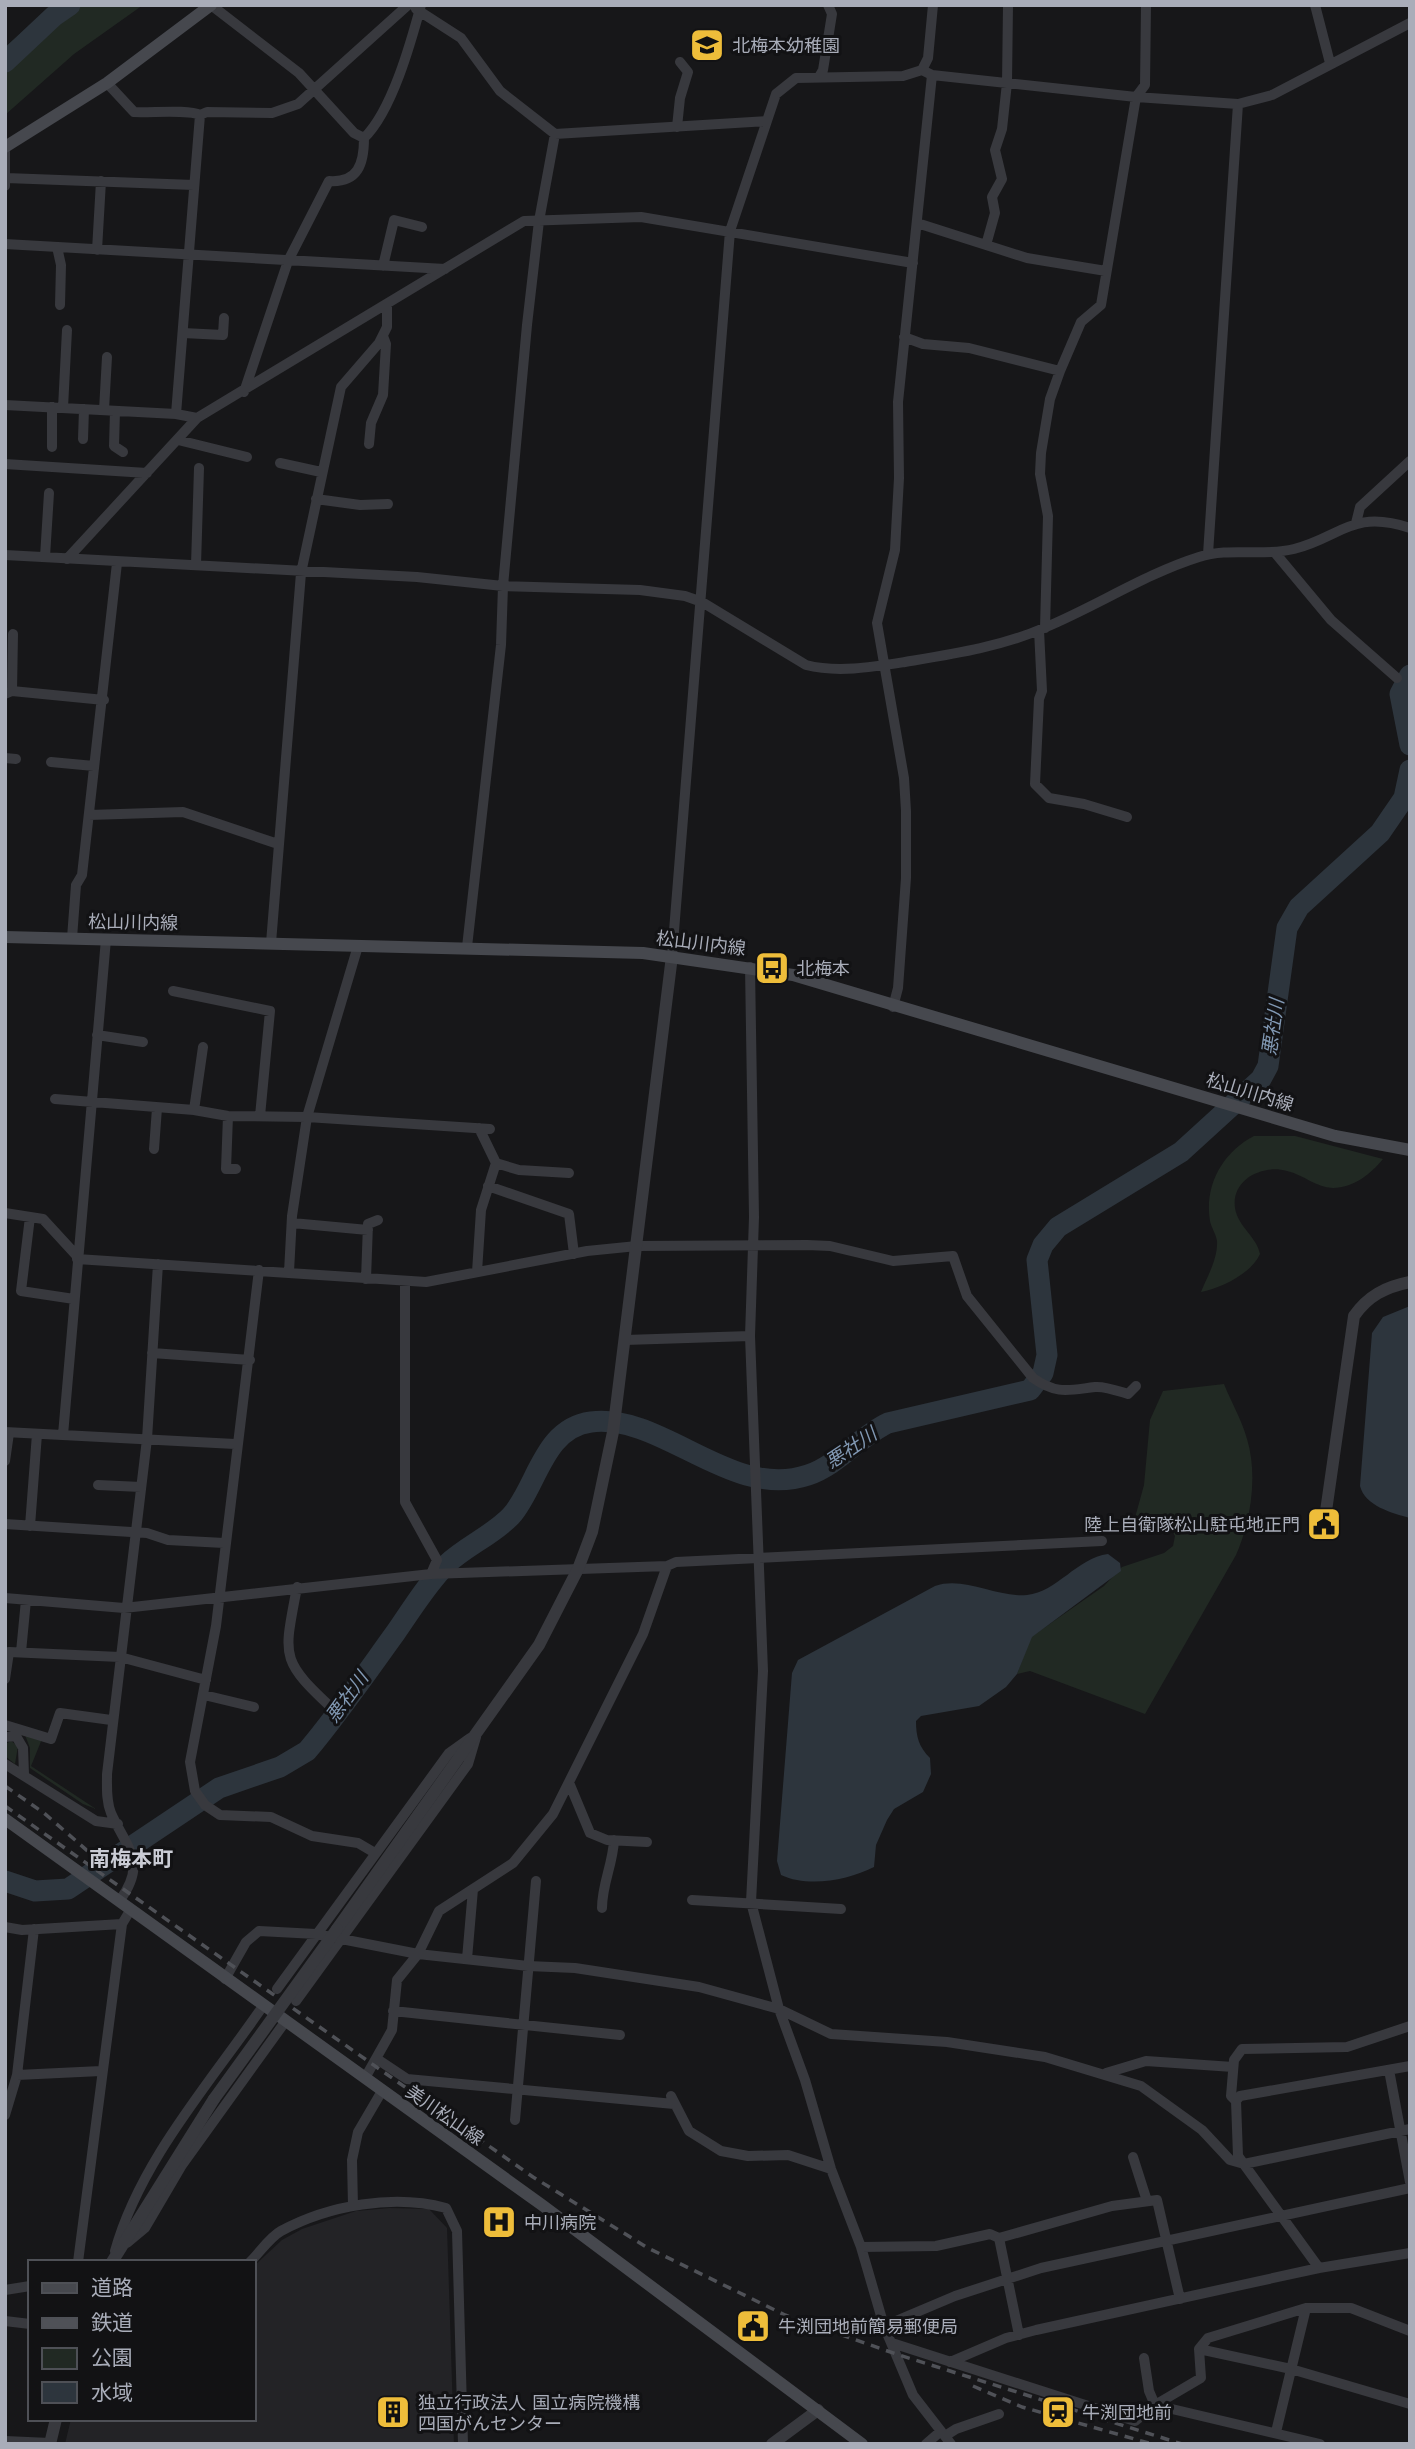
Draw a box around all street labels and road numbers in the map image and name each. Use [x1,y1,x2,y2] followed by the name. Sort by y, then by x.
[88,911,178,933] street label: 松山川内線
[655,927,747,959] street label: 松山川内線
[1204,1069,1296,1115] street label: 松山川内線
[402,2081,488,2149] street label: 美川松山線

